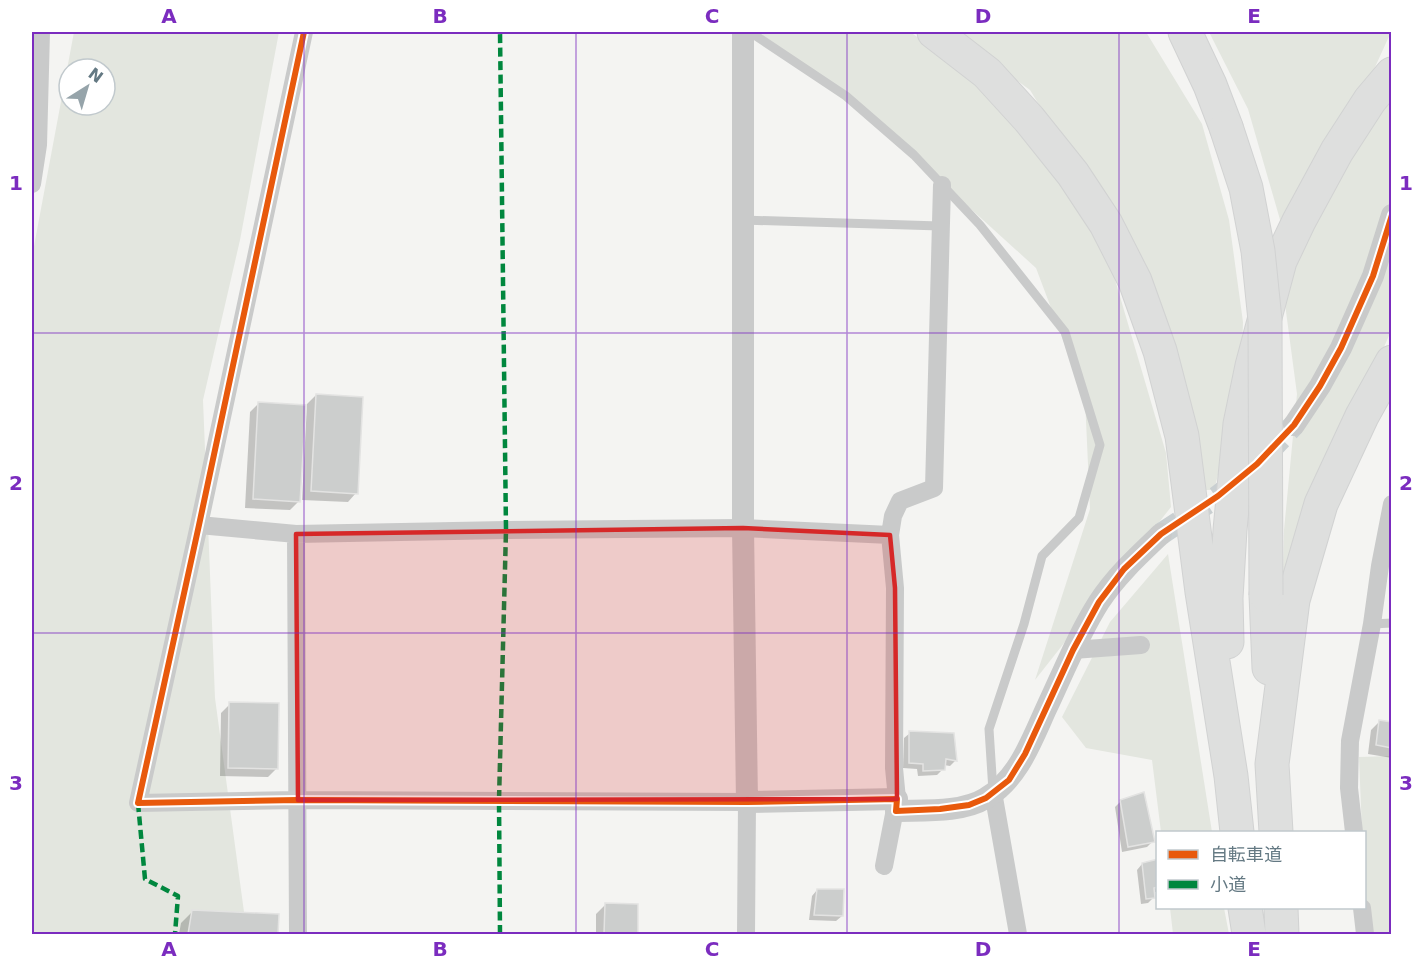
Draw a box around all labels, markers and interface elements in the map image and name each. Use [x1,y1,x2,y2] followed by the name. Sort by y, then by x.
[161,4,177,28] text: A
[432,4,448,28] text: B
[705,4,719,28] text: C
[975,4,991,28] text: D
[1247,4,1261,28] text: E
[57,57,117,117] north arrow
[85,64,107,87] text: N
[9,171,23,195] text: 1
[1399,171,1413,195] text: 1
[9,471,23,495] text: 2
[1399,471,1413,495] text: 2
[9,771,23,795] text: 3
[1399,771,1413,795] text: 3
[1156,831,1366,909] legend
[1210,844,1282,865] text: 自転車道
[1210,874,1246,895] text: 小道
[161,937,177,961] text: A
[432,937,448,961] text: B
[705,937,719,961] text: C
[975,937,991,961] text: D
[1247,937,1261,961] text: E

